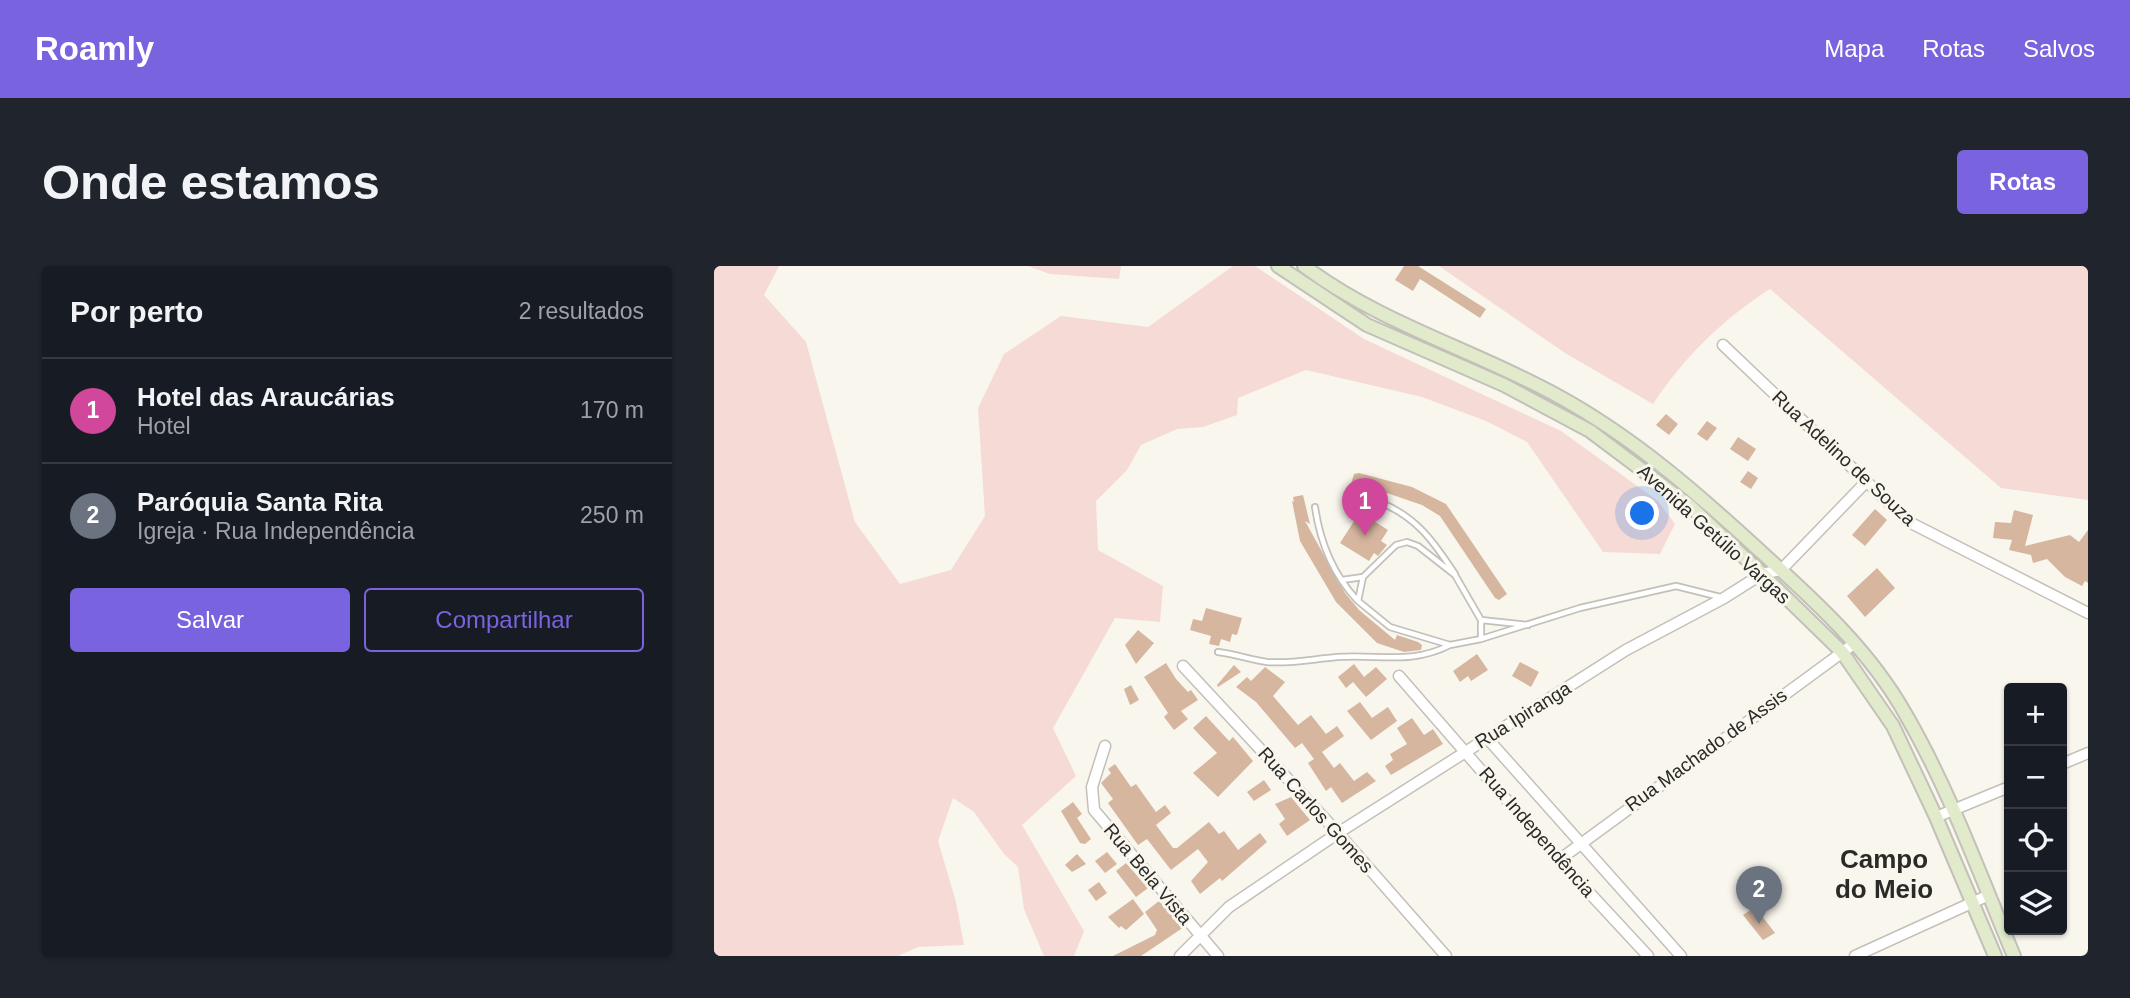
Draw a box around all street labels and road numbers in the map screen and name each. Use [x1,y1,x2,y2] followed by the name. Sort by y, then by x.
[1768,386,1920,530] street label: Rua Adelino de Souza
[1633,460,1795,608] street label: Avenida Getúlio Vargas
[1471,677,1575,753] street label: Rua Ipiranga
[1621,684,1791,816] street label: Rua Machado de Assis
[1254,743,1378,877] street label: Rua Carlos Gomes
[1475,763,1599,901] street label: Rua Independência
[1100,819,1197,929] street label: Rua Bela Vista

